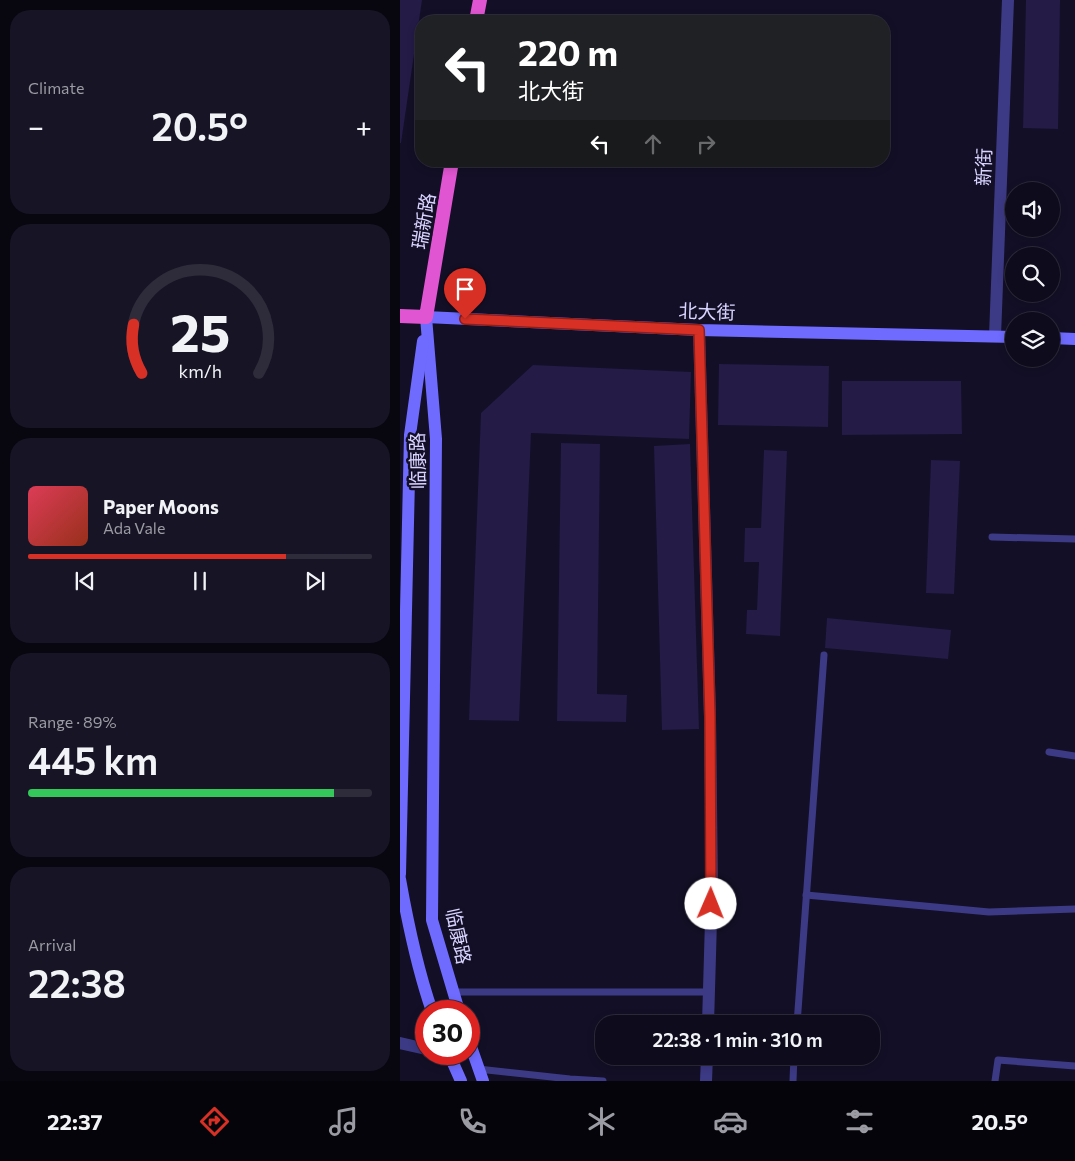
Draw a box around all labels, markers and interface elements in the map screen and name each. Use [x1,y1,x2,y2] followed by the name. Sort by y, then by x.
[518,30,618,73] text: 220 m
[435,35,500,100] icon: left
[518,77,584,104] text: 北大街
[28,78,84,97] text: Climate
[152,102,248,149] text: 20.5°
[28,109,44,143] text: −
[356,109,372,143] text: +
[586,130,614,158] icon: left
[639,130,667,158] icon: ahead
[692,130,720,158] icon: right
[971,148,995,186] street label: 新街
[1005,182,1060,367] map controls
[1005,182,1060,237] button: sound
[407,191,439,251] street label: 瑞新路
[1005,247,1060,302] button: search
[444,268,486,319] pin
[451,275,479,303] icon: arrive
[170,299,230,363] text: 25
[678,299,736,323] street label: 北大街
[1005,312,1060,367] button: layers
[178,360,222,382] text: km/h
[405,432,429,490] street label: 临康路
[103,495,219,518] text: Paper Moons
[103,518,165,537] text: Ada Vale
[71,567,99,595] icon: previous
[186,567,214,595] icon: pause
[301,567,329,595] icon: next
[28,712,117,731] text: Range · 89%
[28,736,158,783] text: 445 km
[684,877,736,929] position arrow
[442,906,476,966] street label: 临康路
[28,935,76,954] text: Arrival
[28,959,126,1006] text: 22:38
[415,1000,480,1065] speed limit sign: 30
[652,1028,823,1051] text: 22:38 · 1 min · 310 m
[197,1104,232,1139] icon: directions
[326,1104,361,1139] icon: music
[455,1104,490,1139] icon: phone
[584,1104,619,1139] icon: climate
[713,1104,748,1139] icon: car
[842,1104,877,1139] icon: filters
[47,1108,103,1135] text: 22:37
[971,1108,1028,1135] text: 20.5°

